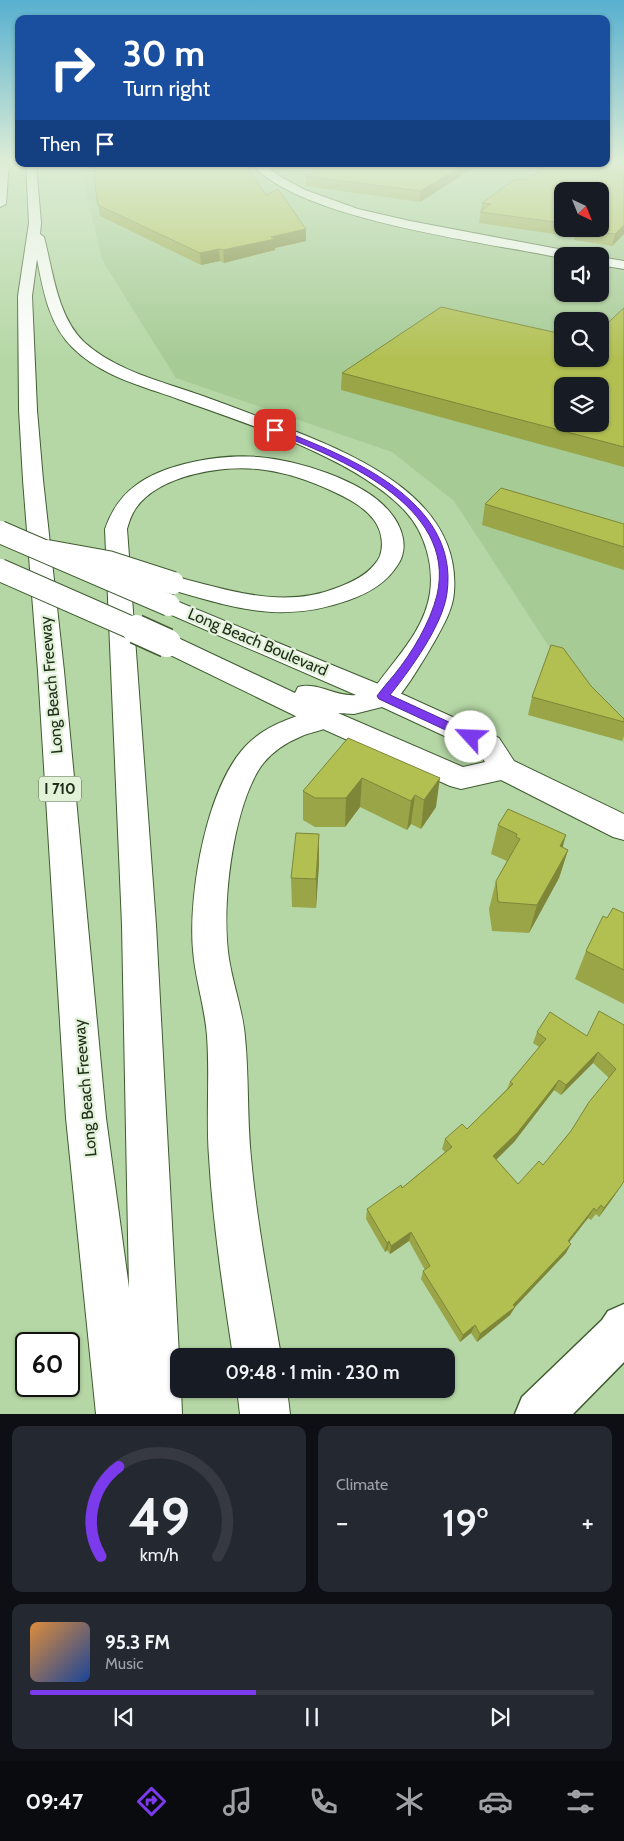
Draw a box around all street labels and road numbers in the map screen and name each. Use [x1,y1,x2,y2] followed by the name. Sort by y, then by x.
[185,604,331,680] street label: Long Beach Boulevard
[36,615,66,755] street label: Long Beach Freeway
[39,776,81,802] road number: I 710
[70,1018,100,1158] street label: Long Beach Freeway

